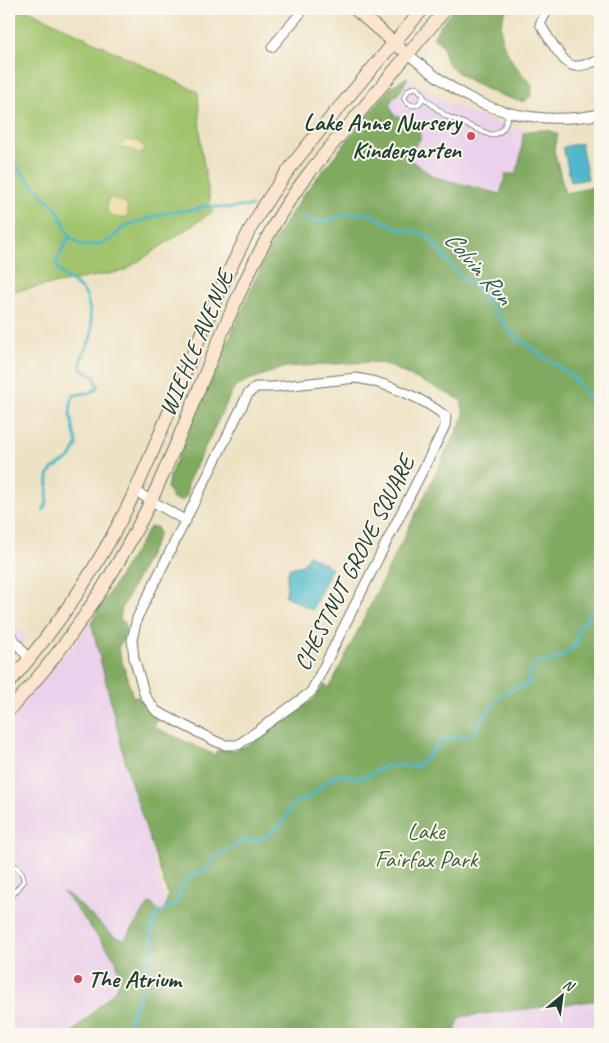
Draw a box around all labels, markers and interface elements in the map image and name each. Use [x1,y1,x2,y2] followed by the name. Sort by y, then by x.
[304,107,464,165] place label: Lake Anne Nursery Kindergarten
[465,130,477,142] marker: Lake Anne Nursery Kindergarten
[437,224,521,313] water label: Colvin Run
[152,263,241,420] street label: WIEHLE AVENUE
[287,448,423,676] street label: CHESTNUT GROVE SQUARE
[375,816,480,874] park label: Lake Fairfax Park
[88,964,183,994] place label: The Atrium
[536,970,586,1020] north arrow
[72,973,84,985] marker: The Atrium
[560,976,578,996] text: N

